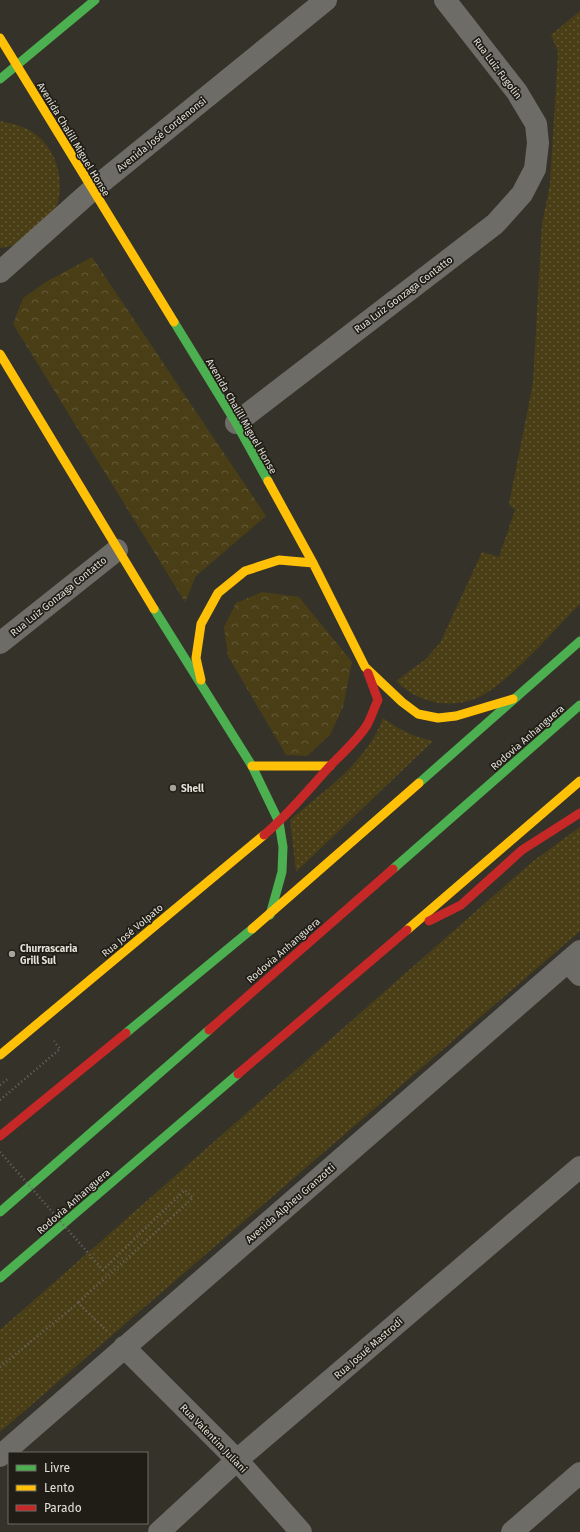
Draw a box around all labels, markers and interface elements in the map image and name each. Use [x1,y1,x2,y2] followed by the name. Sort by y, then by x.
[470,36,524,101] street label: Rua Luiz Fugolin
[34,80,112,199] street label: Avenida Chalill Miguel Honse
[114,95,209,175] street label: Avenida José Cordenonsi
[352,254,455,336] street label: Rua Luiz Gonzaga Contatto
[203,357,279,476] street label: Avenida Chalill Miguel Honse
[8,554,109,639] street label: Rua Luiz Gonzaga Contatto
[488,703,567,773] street label: Rodovia Anhanguera
[168,783,178,793] marker: Shell
[181,783,204,795] place label: Shell
[100,902,166,960] street label: Rua José Volpato
[244,916,323,986] street label: Rodovia Anhanguera
[20,943,78,967] place label: Churrascaria Grill Sul
[7,949,17,959] marker: Churrascaria Grill Sul
[244,1162,338,1246] street label: Avenida Alpheu Granzotti
[34,1167,113,1237] street label: Rodovia Anhanguera
[332,1316,406,1382] street label: Rua Josué Mastrodi
[177,1402,249,1476] street label: Rua Valentim Juliani
[8,1452,148,1524] legend
[44,1461,70,1475] text: Livre
[44,1481,74,1495] text: Lento
[44,1501,82,1515] text: Parado

